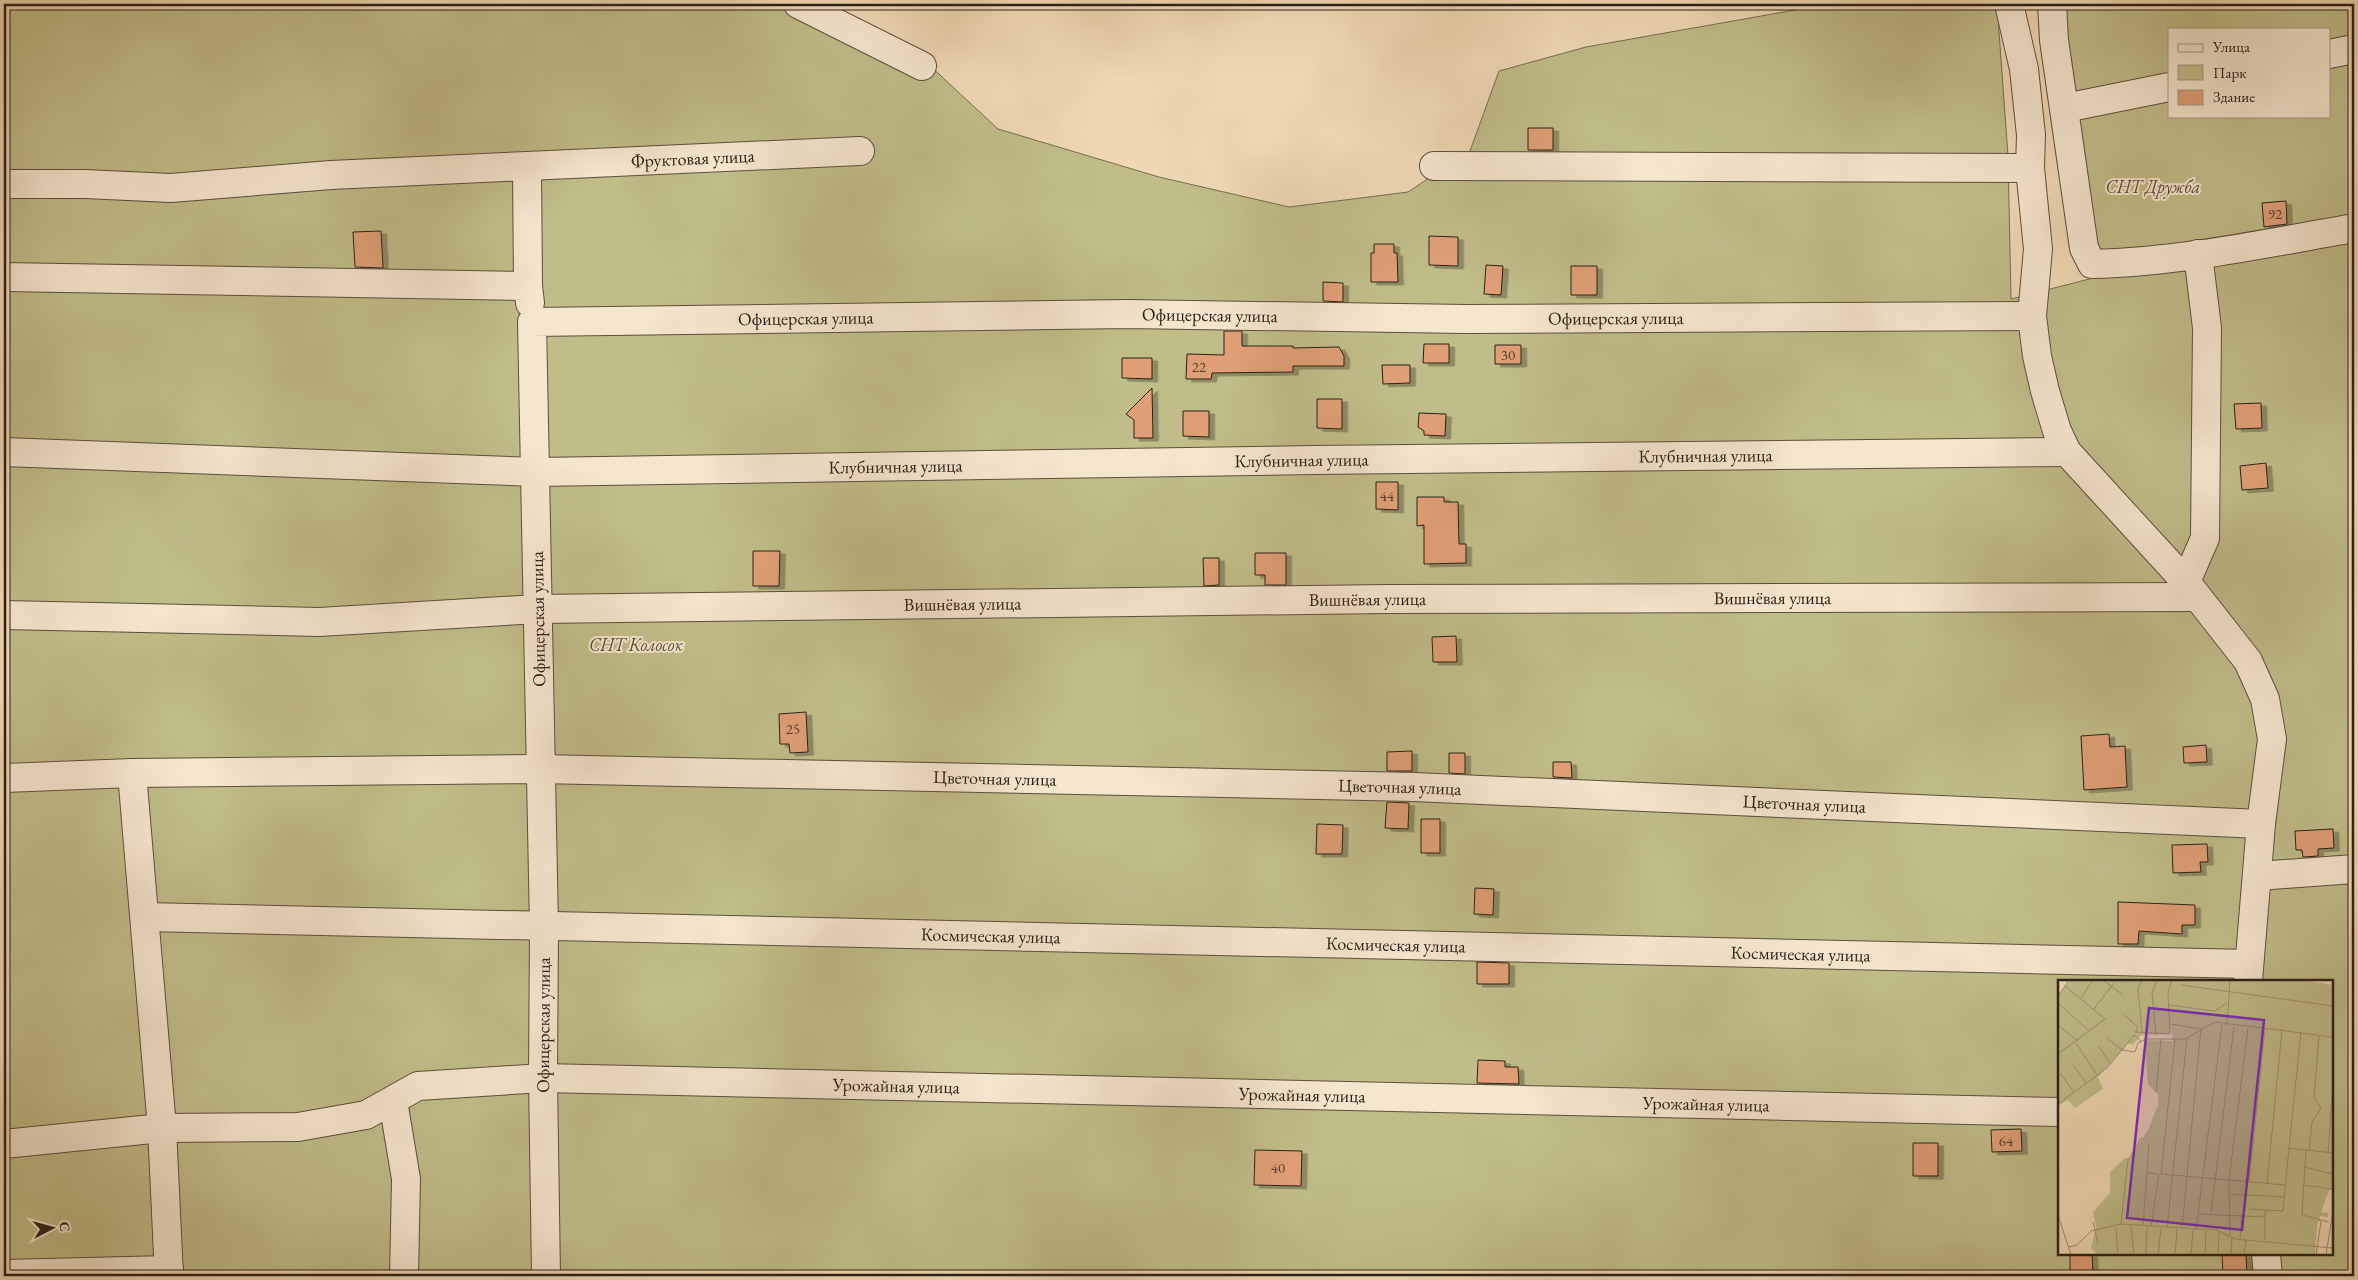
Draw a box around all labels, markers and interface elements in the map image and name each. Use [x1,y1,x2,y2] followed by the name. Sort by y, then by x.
[2168,28,2330,118] legend
[2212,37,2250,56] text: Улица
[2213,63,2246,82] text: Парк
[2213,87,2255,106] text: Здание
[630,144,756,172] street label: Фруктовая улица
[2106,175,2200,199] park label: СНТ Дружба
[2268,204,2283,223] house number: 92
[1142,302,1279,327] street label: Офицерская улица
[738,305,875,330] street label: Офицерская улица
[1548,306,1685,330] street label: Офицерская улица
[1501,345,1515,364] house number: 30
[1192,357,1207,376] house number: 22
[1638,443,1774,468] street label: Клубничная улица
[1234,447,1370,472] street label: Клубничная улица
[828,453,964,478] street label: Клубничная улица
[1380,486,1395,505] house number: 44
[525,550,550,687] street label: Офицерская улица
[1714,586,1832,609] street label: Вишнёвая улица
[1309,587,1427,611] street label: Вишнёвая улица
[904,591,1022,616] street label: Вишнёвая улица
[589,633,684,656] park label: СНТ Колосок
[786,719,800,738] house number: 25
[933,765,1058,791] street label: Цветочная улица
[1338,773,1463,800] street label: Цветочная улица
[1742,789,1867,818] street label: Цветочная улица
[921,922,1062,948] street label: Космическая улица
[1326,931,1467,958] street label: Космическая улица
[1730,940,1872,967] street label: Космическая улица
[531,956,555,1093] street label: Офицерская улица
[2058,980,2333,1255] inset map
[831,1072,961,1098] street label: Урожайная улица
[1237,1082,1367,1107] street label: Урожайная улица
[1641,1091,1771,1117] street label: Урожайная улица
[1999,1131,2014,1150] house number: 64
[1271,1158,1285,1177] house number: 40
[28,1202,78,1252] north arrow
[55,1221,74,1233] text: С

